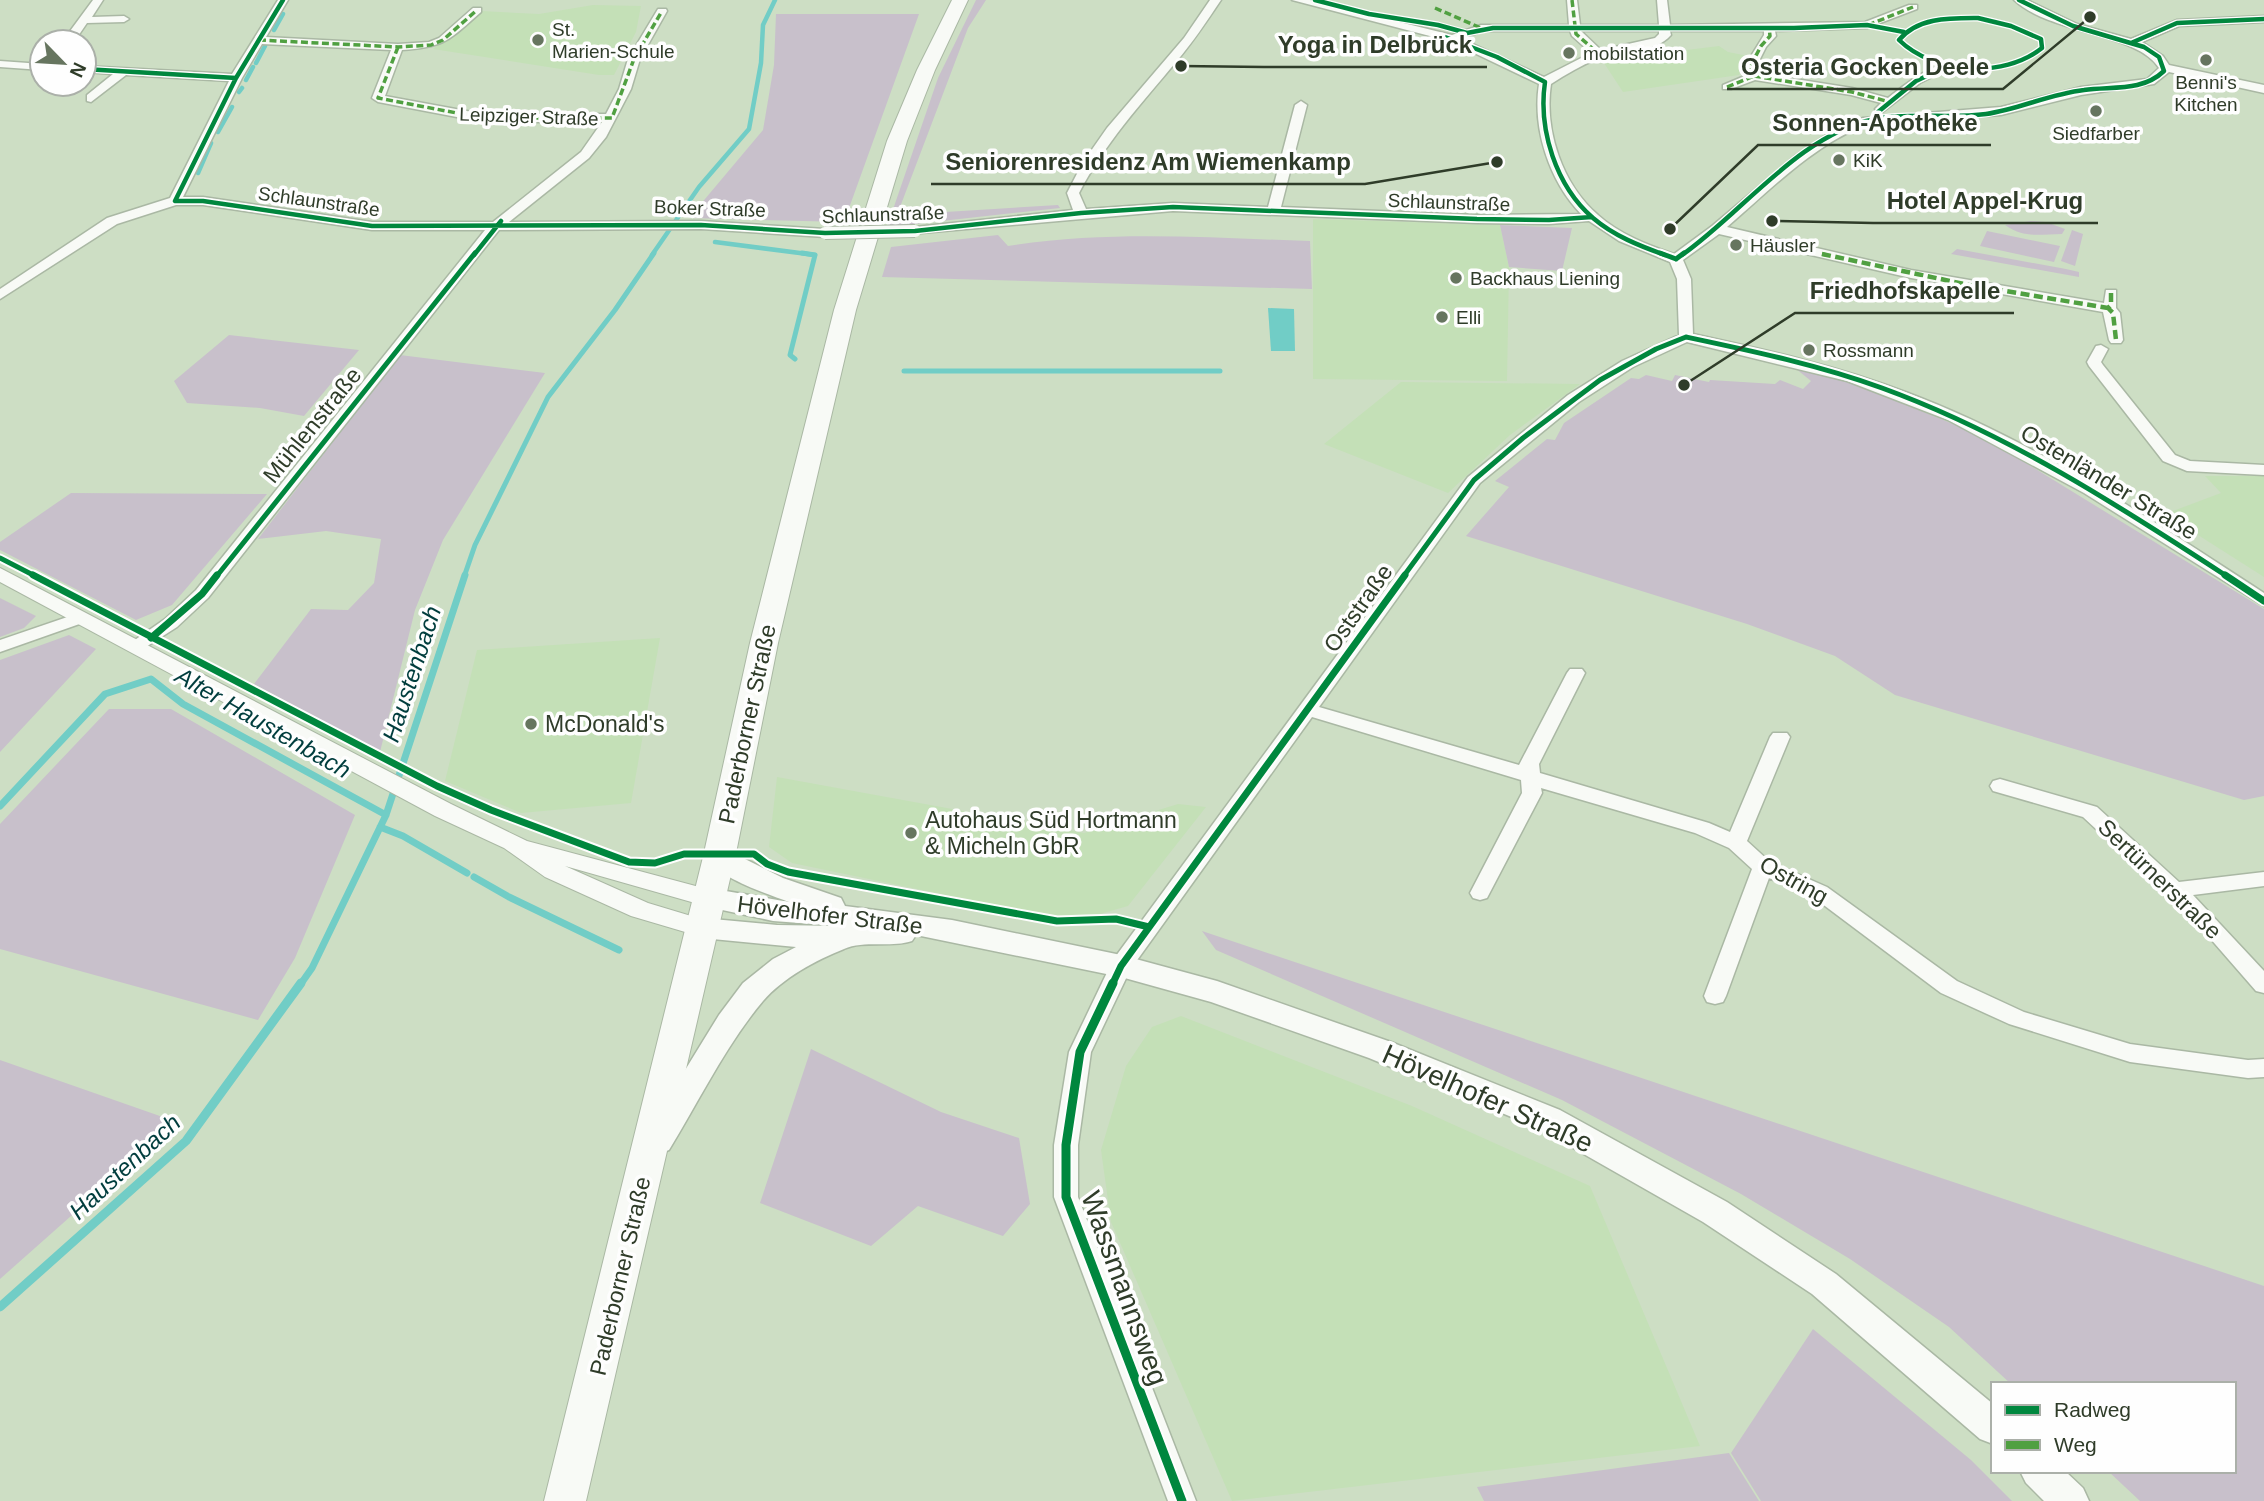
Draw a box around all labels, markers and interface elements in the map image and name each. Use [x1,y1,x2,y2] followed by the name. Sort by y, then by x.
[552,19,675,62] place label: St. Marien-Schule
[1264,22,1487,67] callout: Yoga in Delbrück
[28,28,98,98] north arrow
[1278,31,1473,58] text: Yoga in Delbrück
[530,32,546,48] marker: St. Marien-Schule
[1583,43,1684,64] place label: mobilstation
[1727,44,2003,89] callout: Osteria Gocken Deele
[1561,45,1577,61] marker: mobilstation
[2198,52,2214,68] marker: Benni's Kitchen
[1741,53,1989,80] text: Osteria Gocken Deele
[66,59,90,81] text: N
[2174,72,2238,115] place label: Benni's Kitchen
[1758,100,1991,145] callout: Sonnen-Apotheke
[2088,103,2104,119] marker: Siedfarber
[459,104,599,129] street label: Leipziger Straße
[1772,109,1978,136] text: Sonnen-Apotheke
[2052,123,2140,144] place label: Siedfarber
[931,139,1365,184] callout: Seniorenresidenz Am Wiemenkamp
[945,148,1351,175] text: Seniorenresidenz Am Wiemenkamp
[1853,150,1883,171] place label: KiK
[1831,152,1847,168] marker: KiK
[1873,178,2098,223] callout: Hotel Appel-Krug
[257,183,381,220] street label: Schlaunstraße
[1887,187,2083,214] text: Hotel Appel-Krug
[1387,190,1511,215] street label: Schlaunstraße
[654,196,766,221] street label: Boker Straße
[821,202,945,227] street label: Schlaunstraße
[1750,235,1816,256] place label: Häusler
[1728,237,1744,253] marker: Häusler
[1470,268,1620,289] place label: Backhaus Liening
[1795,268,2014,313] callout: Friedhofskapelle
[1448,270,1464,286] marker: Backhaus Liening
[1810,277,2000,304] text: Friedhofskapelle
[1456,307,1481,328] place label: Elli
[1434,309,1450,325] marker: Elli
[1823,340,1914,361] place label: Rossmann
[1801,342,1817,358] marker: Rossmann
[258,362,366,488] street label: Mühlenstraße
[2016,419,2202,545] street label: Ostenländer Straße
[1318,559,1398,657] street label: Oststraße
[377,602,446,745] water label: Haustenbach
[713,622,781,826] street label: Paderborner Straße
[169,661,355,784] water label: Alter Haustenbach
[545,711,664,737] place label: McDonald's
[523,716,539,732] marker: McDonald's
[925,807,1177,859] place label: Autohaus Süd Hortmann & Micheln GbR
[2093,814,2227,944] street label: Sertürnerstraße
[903,825,919,841] marker: Autohaus Süd Hortmann & Micheln GbR
[1755,851,1833,909] street label: Ostring
[736,891,924,939] street label: Hövelhofer Straße
[1378,1038,1598,1159] street label: Hövelhofer Straße
[64,1109,186,1225] water label: Haustenbach
[584,1174,656,1378] street label: Paderborner Straße
[1075,1187,1174,1389] street label: Wassmannsweg
[1991,1382,2236,1473] legend
[2054,1398,2131,1421] text: Radweg
[2054,1433,2097,1456] text: Weg

